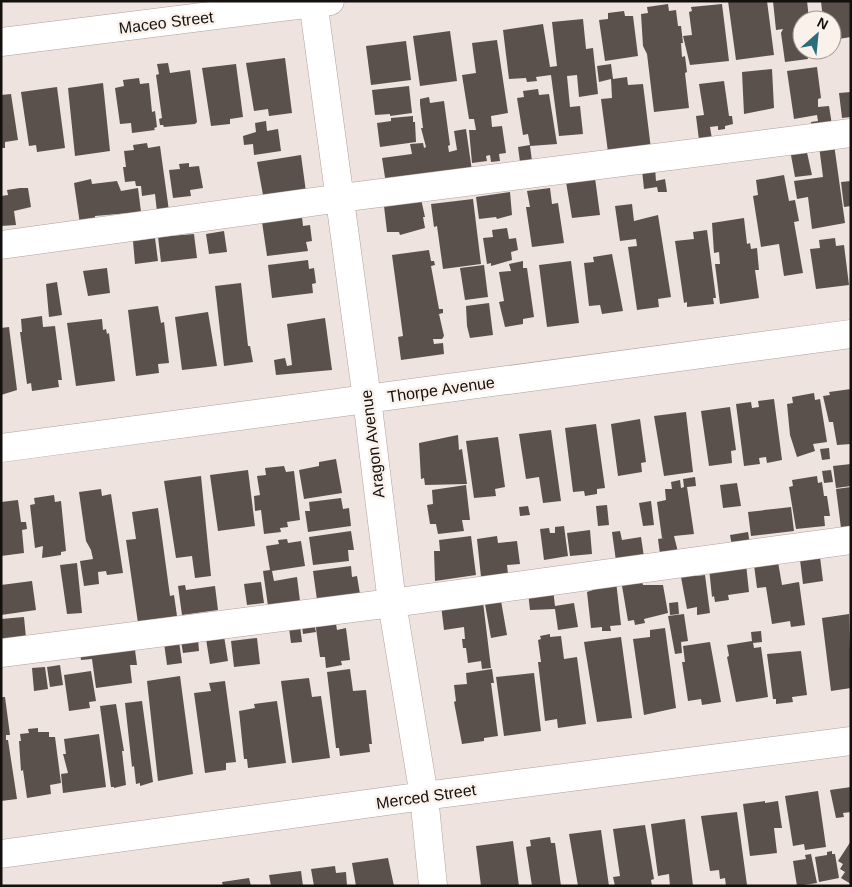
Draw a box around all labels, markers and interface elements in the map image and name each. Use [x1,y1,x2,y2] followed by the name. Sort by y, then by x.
[118,8,215,37] street label: Maceo Street
[792,10,842,60] north arrow
[815,14,831,33] text: N
[386,374,496,405] street label: Thorpe Avenue
[357,389,388,499] street label: Aragon Avenue
[375,781,478,812] street label: Merced Street

